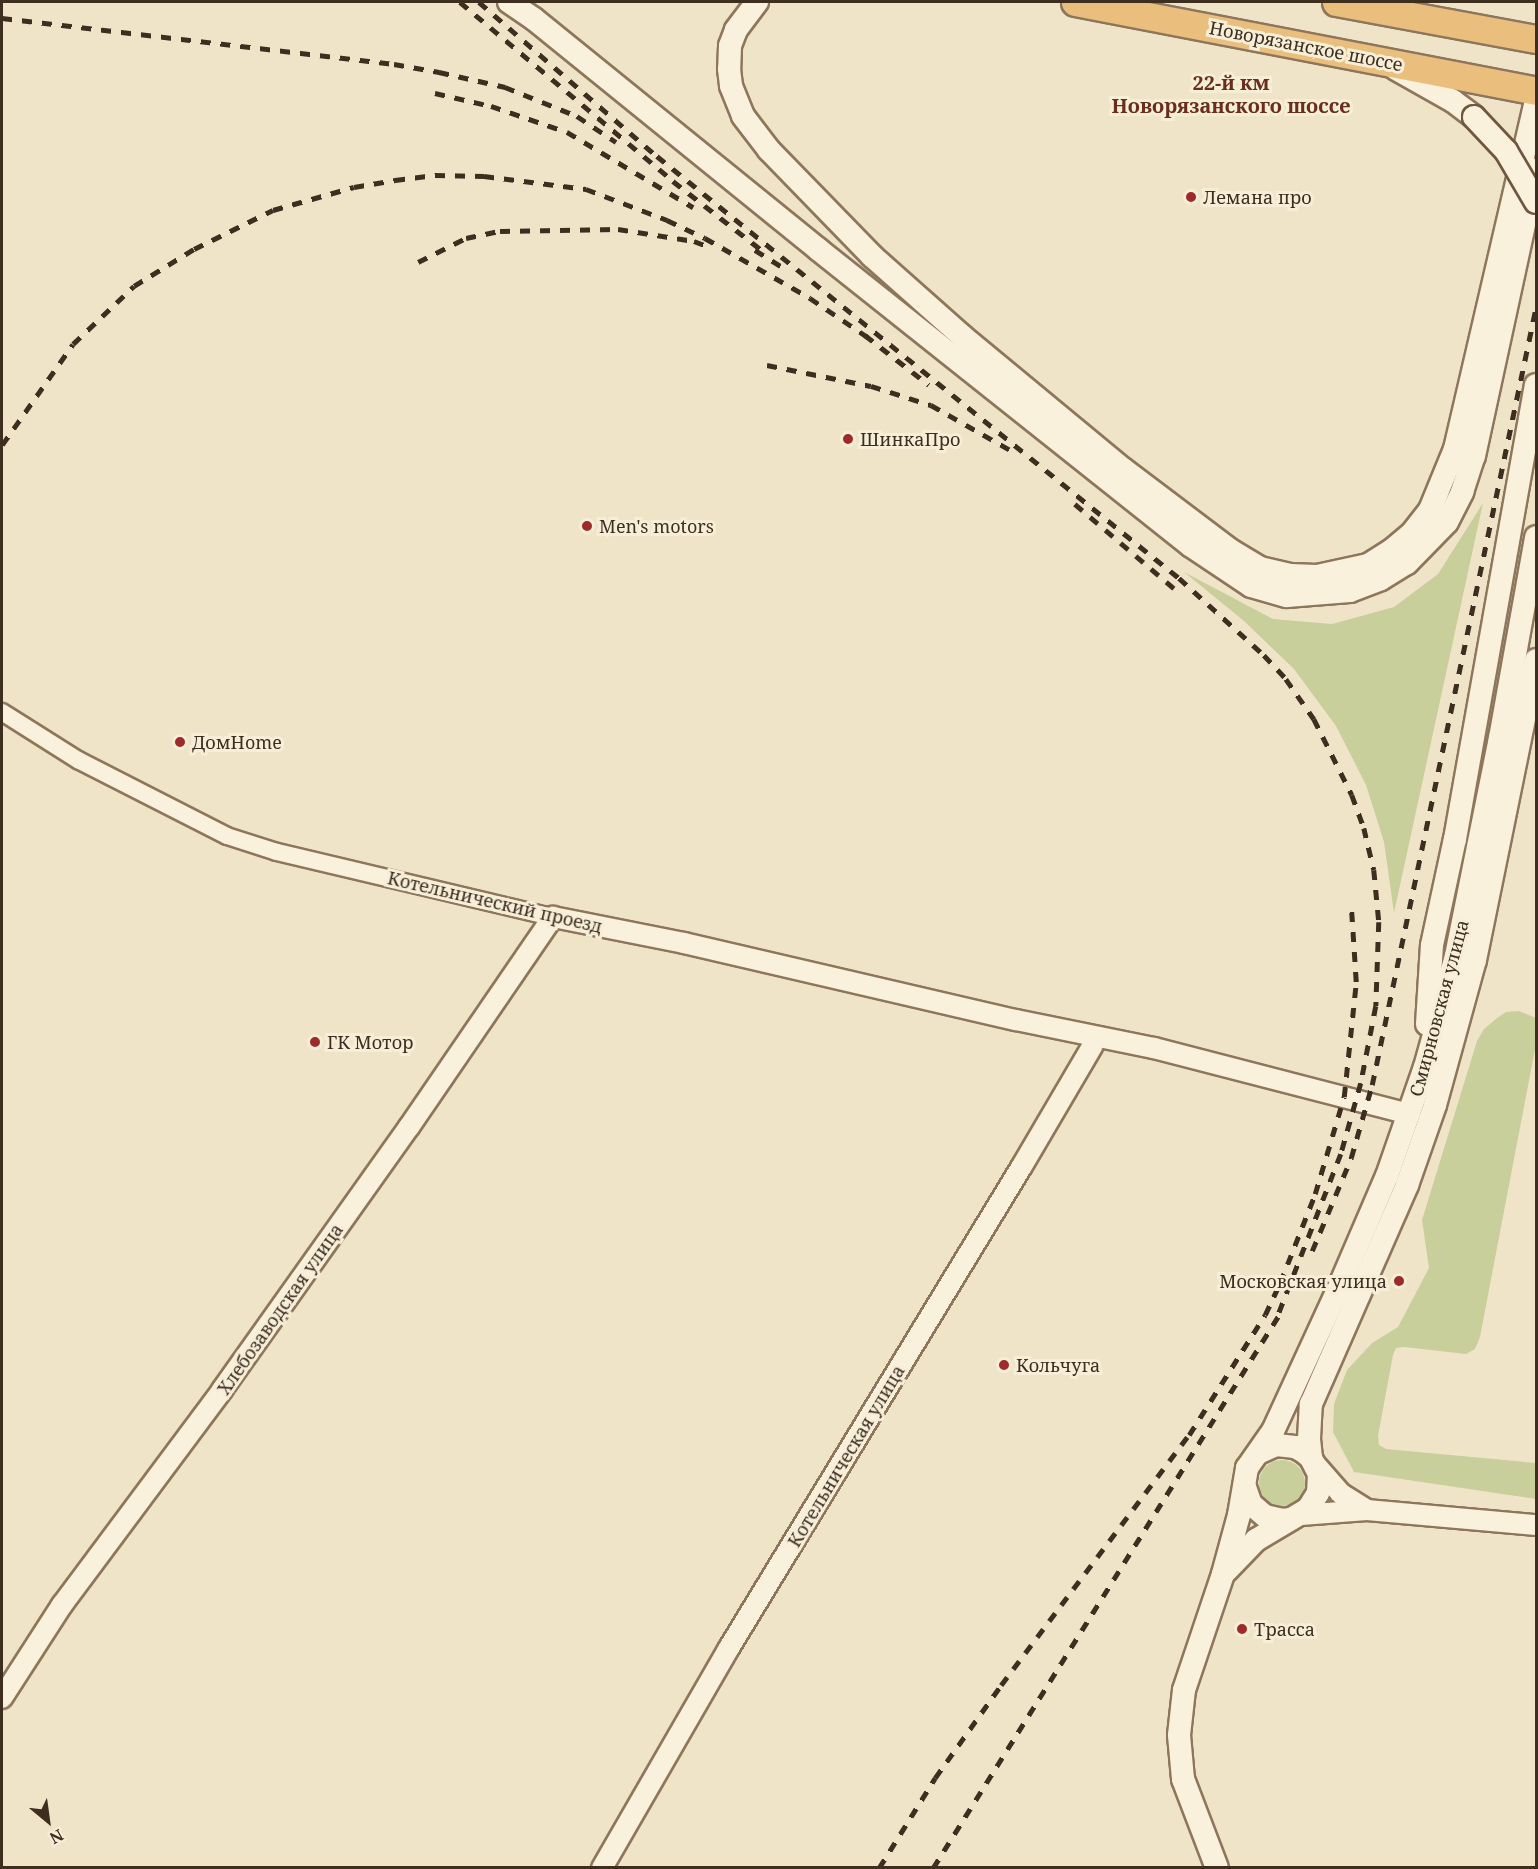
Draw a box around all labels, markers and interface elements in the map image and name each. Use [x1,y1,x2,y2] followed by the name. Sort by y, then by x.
[1207,17,1405,75] street label: Новорязанское шоссе
[1112,70,1350,117] district label: 22-й км Новорязанского шоссе
[1203,186,1312,208] place label: Лемана про
[1184,190,1198,204] marker: Лемана про
[860,428,960,450] place label: ШинкаПро
[841,432,855,446] marker: ШинкаПро
[599,515,714,537] place label: Men's motors
[580,519,594,533] marker: Men's motors
[192,731,282,753] place label: ДомHome
[173,735,187,749] marker: ДомHome
[386,867,604,937] street label: Котельнический проезд
[1405,917,1473,1099] street label: Смирновская улица
[327,1031,413,1053] place label: ГК Мотор
[308,1035,322,1049] marker: ГК Мотор
[213,1219,347,1399] street label: Хлебозаводская улица
[1219,1270,1387,1292] place label: Московская улица
[1392,1274,1406,1288] marker: Московская улица
[1016,1354,1100,1376] place label: Кольчуга
[997,1358,1011,1372] marker: Кольчуга
[783,1361,909,1551] street label: Котельническая улица
[1254,1618,1315,1640] place label: Трасса
[1235,1622,1249,1636] marker: Трасса
[18,1791,78,1851] north arrow
[46,1824,68,1849] text: N

